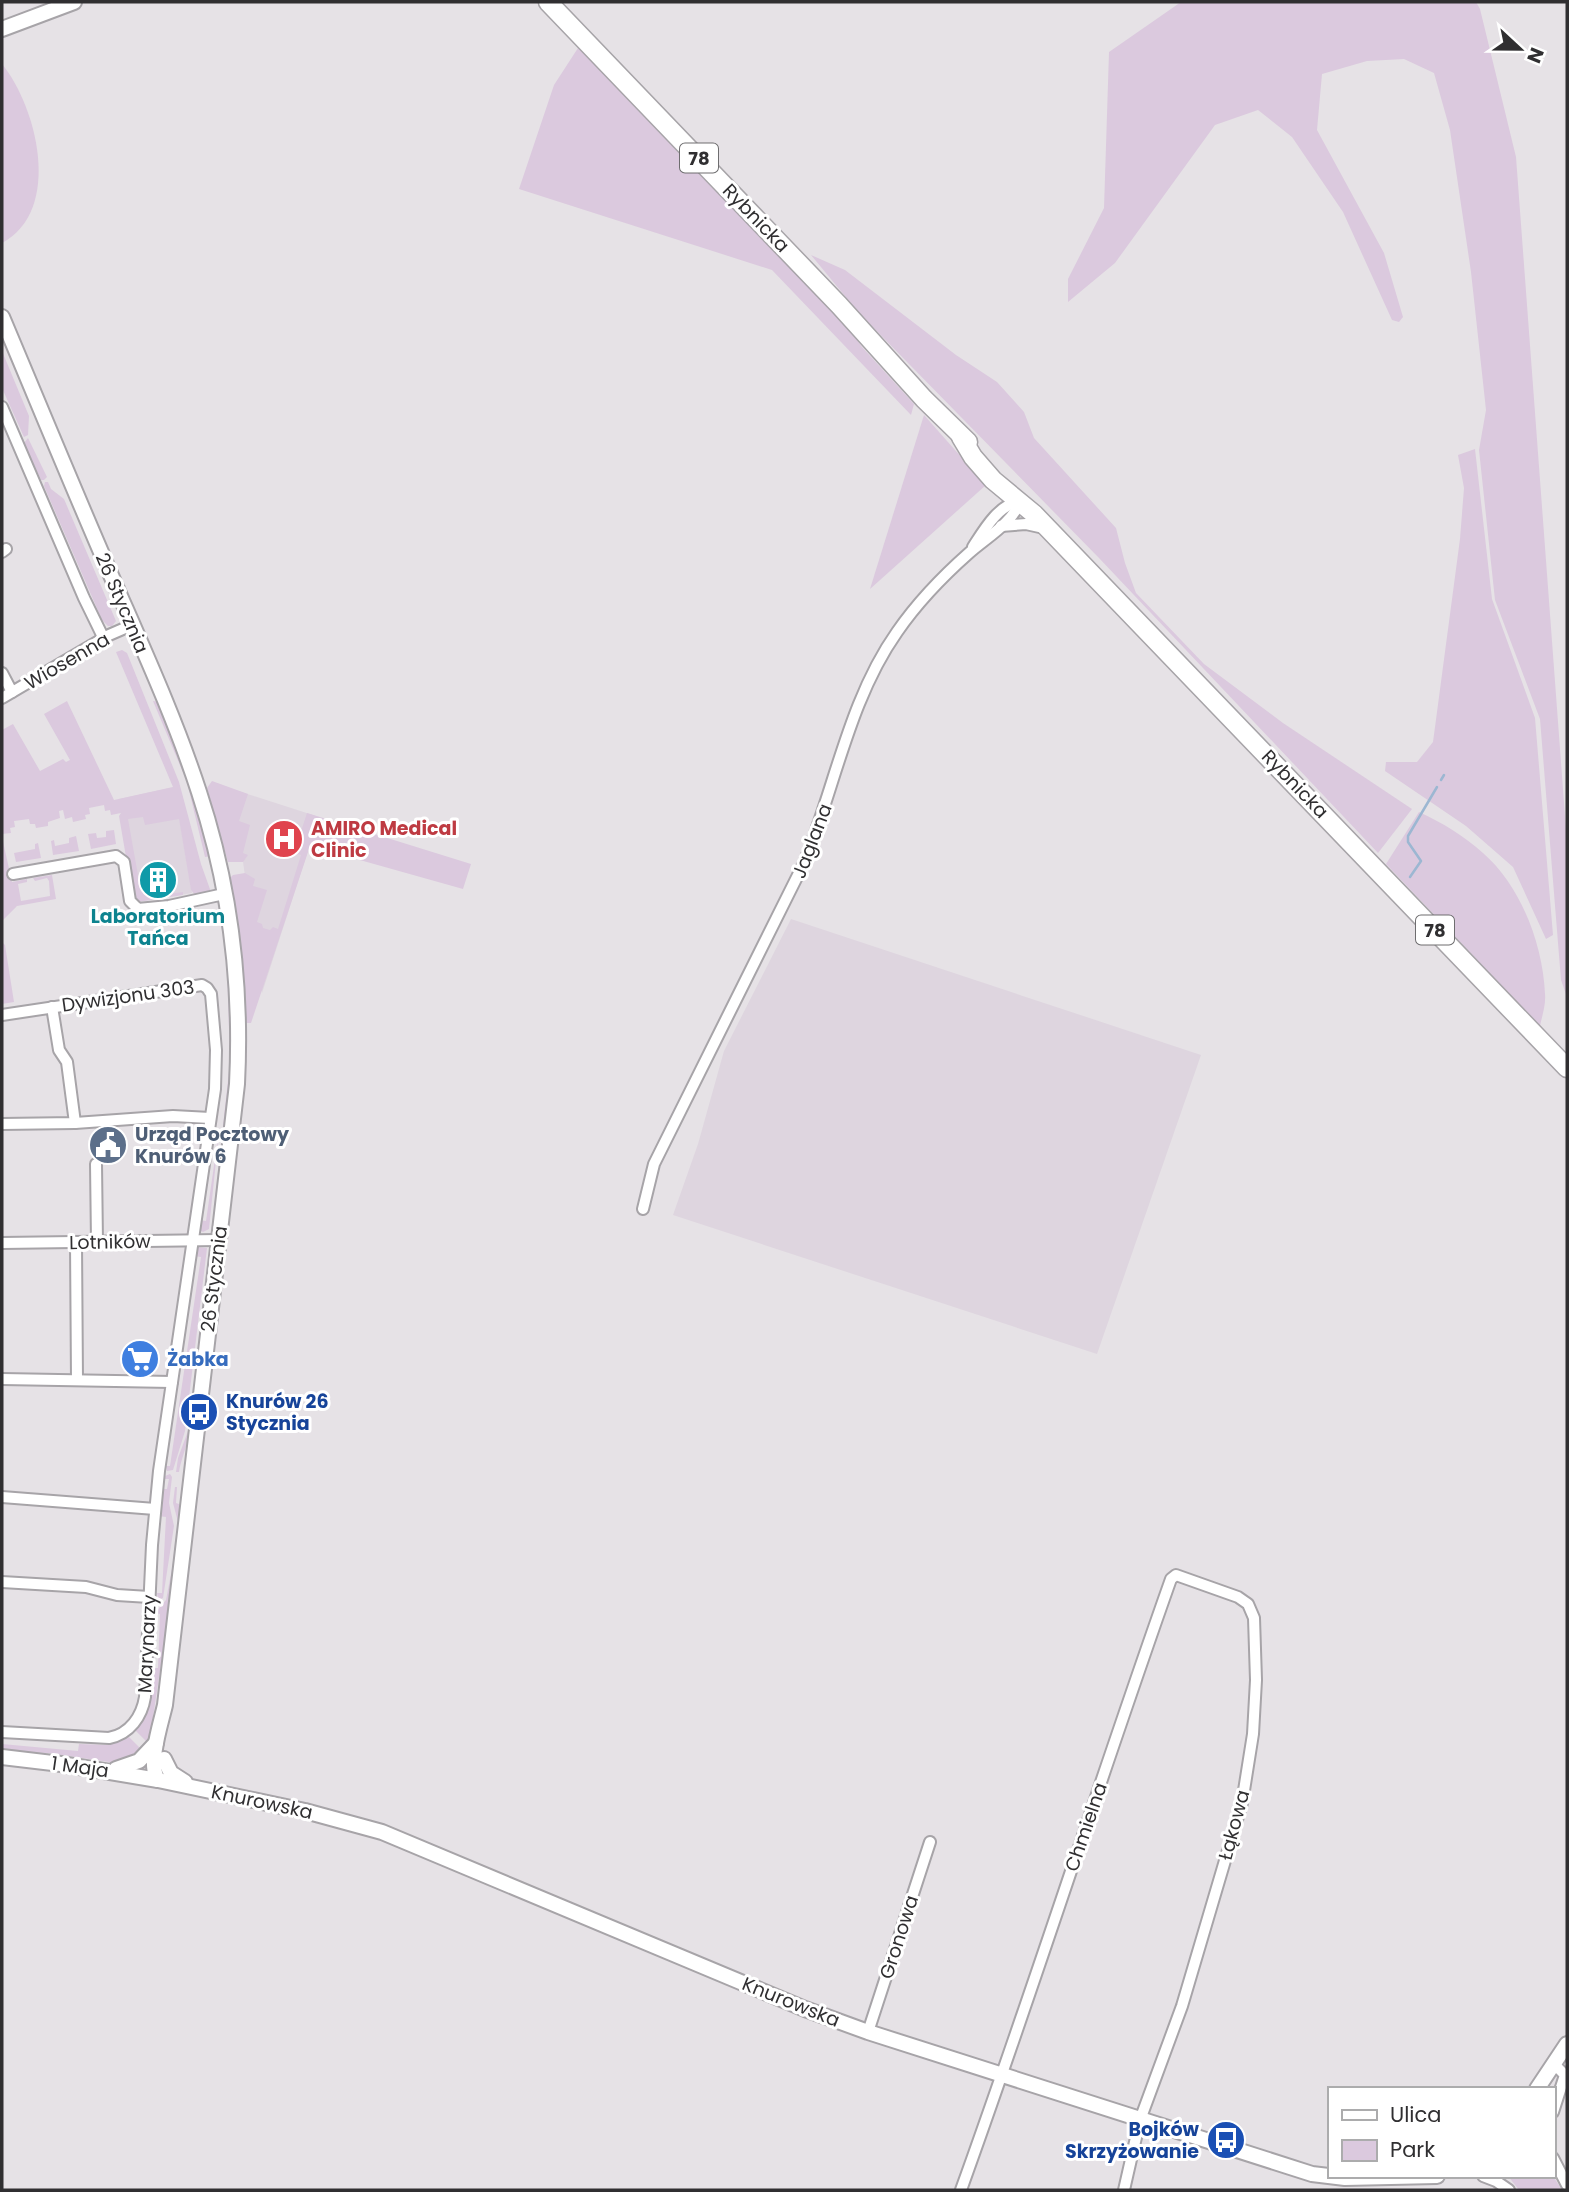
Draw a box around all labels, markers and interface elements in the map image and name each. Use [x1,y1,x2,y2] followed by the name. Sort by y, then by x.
[1485,14,1555,84] north arrow
[1520,43,1550,67] text: N
[680,144,718,173] road number: 78
[716,178,796,258] street label: Rybnicka
[89,549,155,657] street label: 26 Stycznia
[19,626,115,696] street label: Wiosenna
[1255,744,1335,824] street label: Rybnicka
[785,800,839,882] street label: Jaglana
[311,815,457,864] place label: AMIRO Medical Clinic
[263,818,305,860] hospital icon: AMIRO Medical Clinic
[137,859,179,901] building icon: Laboratorium Tańca
[91,903,225,952] place label: Laboratorium Tańca
[1416,916,1454,945] road number: 78
[60,973,196,1019] street label: Dywizjonu 303
[135,1121,290,1170] place label: Urząd Pocztowy Knurów 6
[87,1124,129,1166] public building icon: Urząd Pocztowy Knurów 6
[194,1224,234,1334] street label: 26 Stycznia
[69,1228,151,1256] street label: Lotników
[119,1338,161,1380] supermarket icon: Żabka
[167,1346,229,1373] place label: Żabka
[226,1388,329,1437] place label: Knurów 26 Stycznia
[178,1391,220,1433] bus stop icon: Knurów 26 Stycznia
[131,1594,163,1694] street label: Marynarzy
[49,1750,111,1784] street label: 1 Maja
[209,1778,315,1826] street label: Knurowska
[1058,1779,1114,1875] street label: Chmielna
[1212,1787,1256,1863] street label: Łąkowa
[873,1892,925,1982] street label: Gronowa
[738,1970,844,2034] street label: Knurowska
[1328,2087,1555,2178] legend
[1390,2100,1441,2129] text: Ulica
[1065,2116,1200,2165] place label: Bojków Skrzyżowanie
[1205,2119,1247,2161] bus stop icon: Bojków Skrzyżowanie
[1390,2135,1435,2164] text: Park

